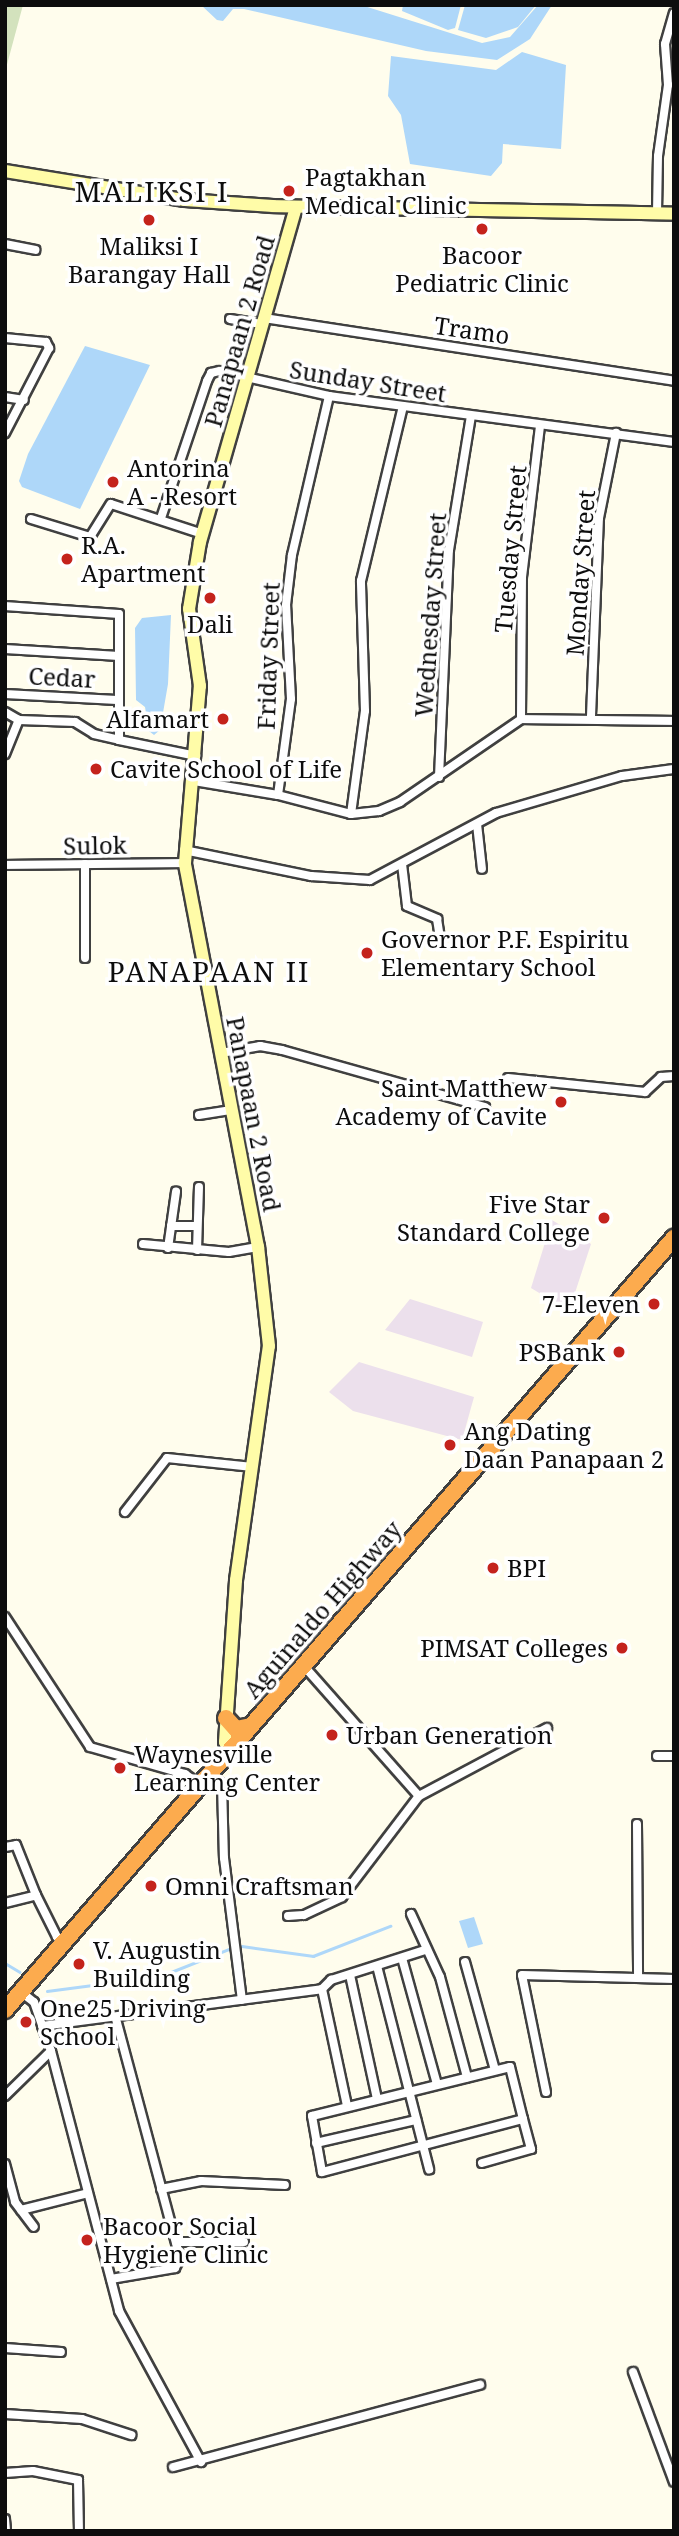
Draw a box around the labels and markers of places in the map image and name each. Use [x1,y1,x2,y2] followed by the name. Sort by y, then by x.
[305,163,467,219] place label: Pagtakhan Medical Clinic
[279,181,299,201] marker: Pagtakhan Medical Clinic
[141,212,157,228] marker: Maliksi I Barangay Hall
[474,221,490,237] marker: Bacoor Pediatric Clinic
[68,232,230,288] place label: Maliksi I Barangay Hall
[395,241,569,297] place label: Bacoor Pediatric Clinic
[127,454,237,510] place label: Antorina A - Resort
[105,474,121,490] marker: Antorina A - Resort
[81,531,205,587] place label: R.A. Apartment
[59,551,75,567] marker: R.A. Apartment
[202,590,218,606] marker: Dali
[187,610,233,638] place label: Dali
[106,705,209,733] place label: Alfamart
[215,711,231,727] marker: Alfamart
[110,755,342,783] place label: Cavite School of Life
[88,761,104,777] marker: Cavite School of Life
[381,925,629,981] place label: Governor P.F. Espiritu Elementary School
[359,945,375,961] marker: Governor P.F. Espiritu Elementary School
[336,1074,547,1130] place label: Saint Matthew Academy of Cavite
[553,1094,569,1110] marker: Saint Matthew Academy of Cavite
[397,1190,590,1246] place label: Five Star Standard College
[596,1210,612,1226] marker: Five Star Standard College
[542,1290,640,1318] place label: 7-Eleven
[646,1296,662,1312] marker: 7-Eleven
[519,1338,605,1366] place label: PSBank
[611,1344,627,1360] marker: PSBank
[464,1417,664,1473] place label: Ang Dating Daan Panapaan 2
[442,1437,458,1453] marker: Ang Dating Daan Panapaan 2
[507,1554,546,1582] place label: BPI
[485,1560,501,1576] marker: BPI
[420,1634,608,1662] place label: PIMSAT Colleges
[614,1640,630,1656] marker: PIMSAT Colleges
[346,1721,553,1749] place label: Urban Generation
[324,1727,340,1743] marker: Urban Generation
[134,1740,320,1796] place label: Waynesville Learning Center
[112,1760,128,1776] marker: Waynesville Learning Center
[165,1872,354,1900] place label: Omni Craftsman
[143,1878,159,1894] marker: Omni Craftsman
[93,1936,221,1992] place label: V. Augustin Building
[71,1956,87,1972] marker: V. Augustin Building
[40,1994,206,2050] place label: One25 Driving School
[18,2014,34,2030] marker: One25 Driving School
[103,2212,268,2268] place label: Bacoor Social Hygiene Clinic
[77,2230,97,2250] marker: Bacoor Social Hygiene Clinic

